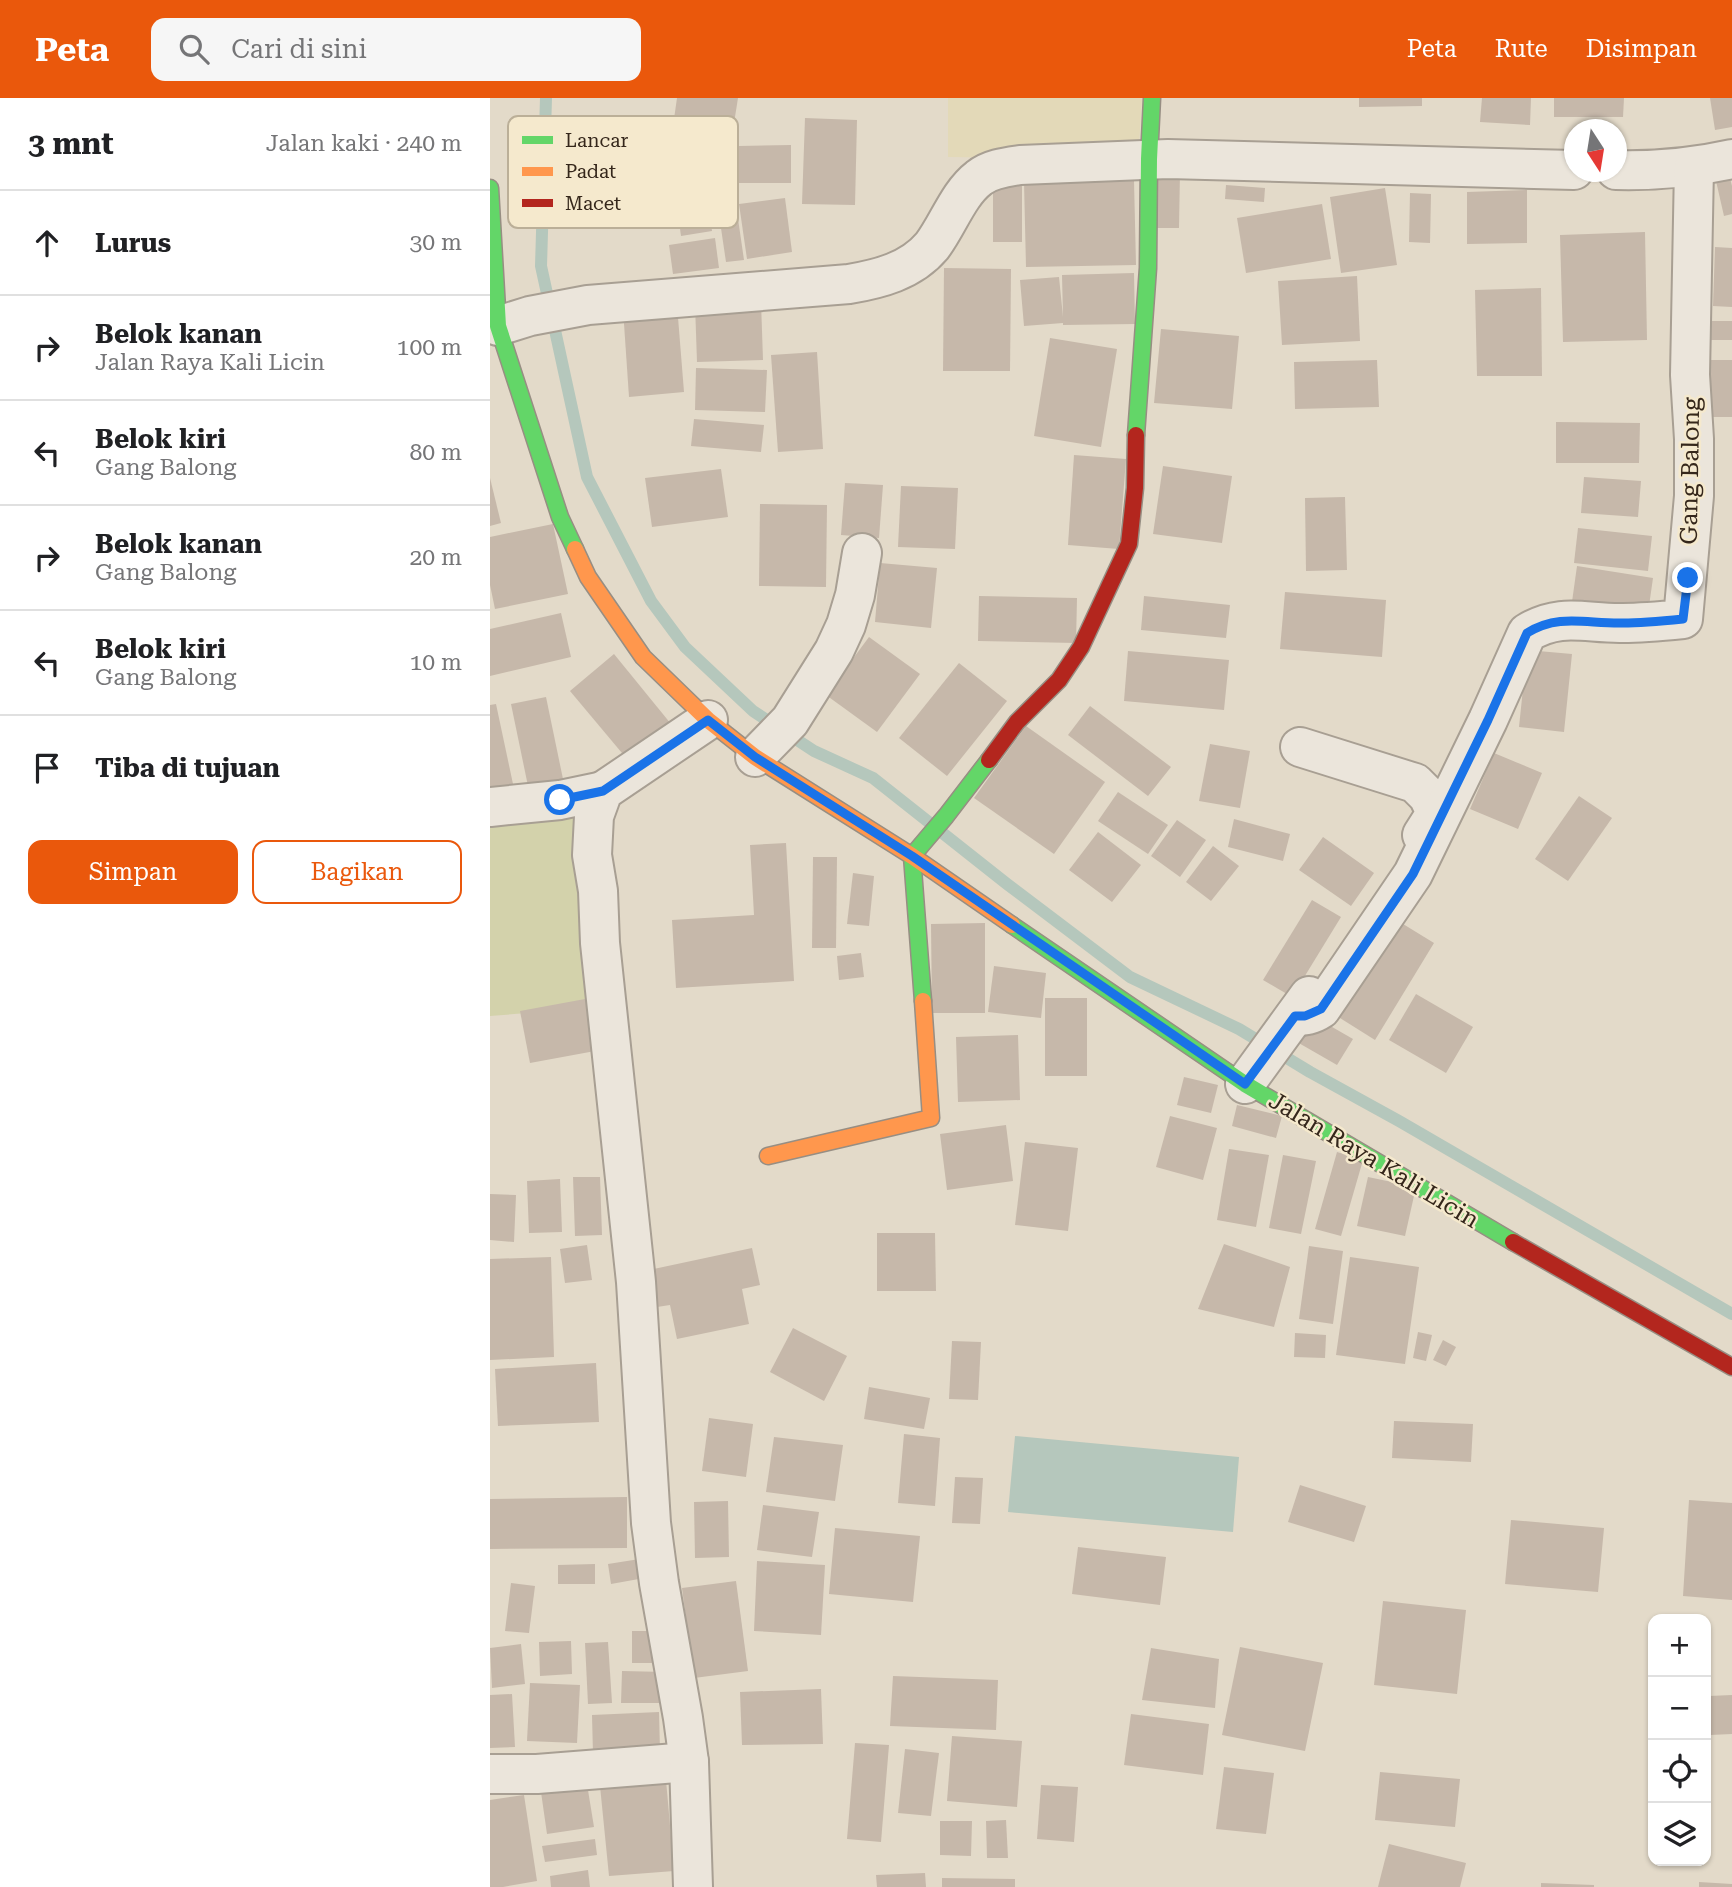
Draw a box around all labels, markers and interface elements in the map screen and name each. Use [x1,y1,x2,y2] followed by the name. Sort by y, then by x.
[151,18,641,81] search box
[35,30,109,69] text: Peta
[175,30,213,68] icon: search
[231,34,367,64] text: Cari di sini
[1407,35,1457,63] text: Peta
[1495,35,1548,63] text: Rute
[1586,35,1697,63] text: Disimpan
[508,116,738,228] legend
[1564,119,1627,182] north arrow
[28,126,114,161] text: 3 mnt
[565,129,628,152] text: Lancar
[266,130,462,157] text: Jalan kaki · 240 m
[565,160,616,183] text: Padat
[565,192,621,215] text: Macet
[28,224,66,262] icon: ahead
[95,228,171,258] text: Lurus
[409,229,462,256] text: 30 m
[95,319,262,349] text: Belok kanan
[28,329,66,367] icon: right
[397,334,462,361] text: 100 m
[95,349,325,376] text: Jalan Raya Kali Licin
[1675,397,1705,545] street label: Gang Balong
[95,424,226,454] text: Belok kiri
[28,434,66,472] icon: left
[409,439,462,466] text: 80 m
[95,454,236,481] text: Gang Balong
[95,529,262,559] text: Belok kanan
[28,539,66,577] icon: right
[409,544,462,571] text: 20 m
[95,559,236,586] text: Gang Balong
[1672,562,1703,593] route end
[95,634,226,664] text: Belok kiri
[28,644,66,682] icon: left
[409,649,462,676] text: 10 m
[95,664,236,691] text: Gang Balong
[28,749,66,787] icon: arrive
[95,753,280,783] text: Tiba di tujuan
[544,784,575,815] route start
[28,840,238,904] button: Simpan
[252,840,462,904] button: Bagikan
[1264,1086,1484,1234] street label: Jalan Raya Kali Licin
[1648,1614,1711,1866] map controls
[1648,1614,1711,1677] button: +
[1648,1677,1711,1740] button: −
[1648,1740,1711,1803] button: locate
[1648,1803,1711,1866] button: layers

